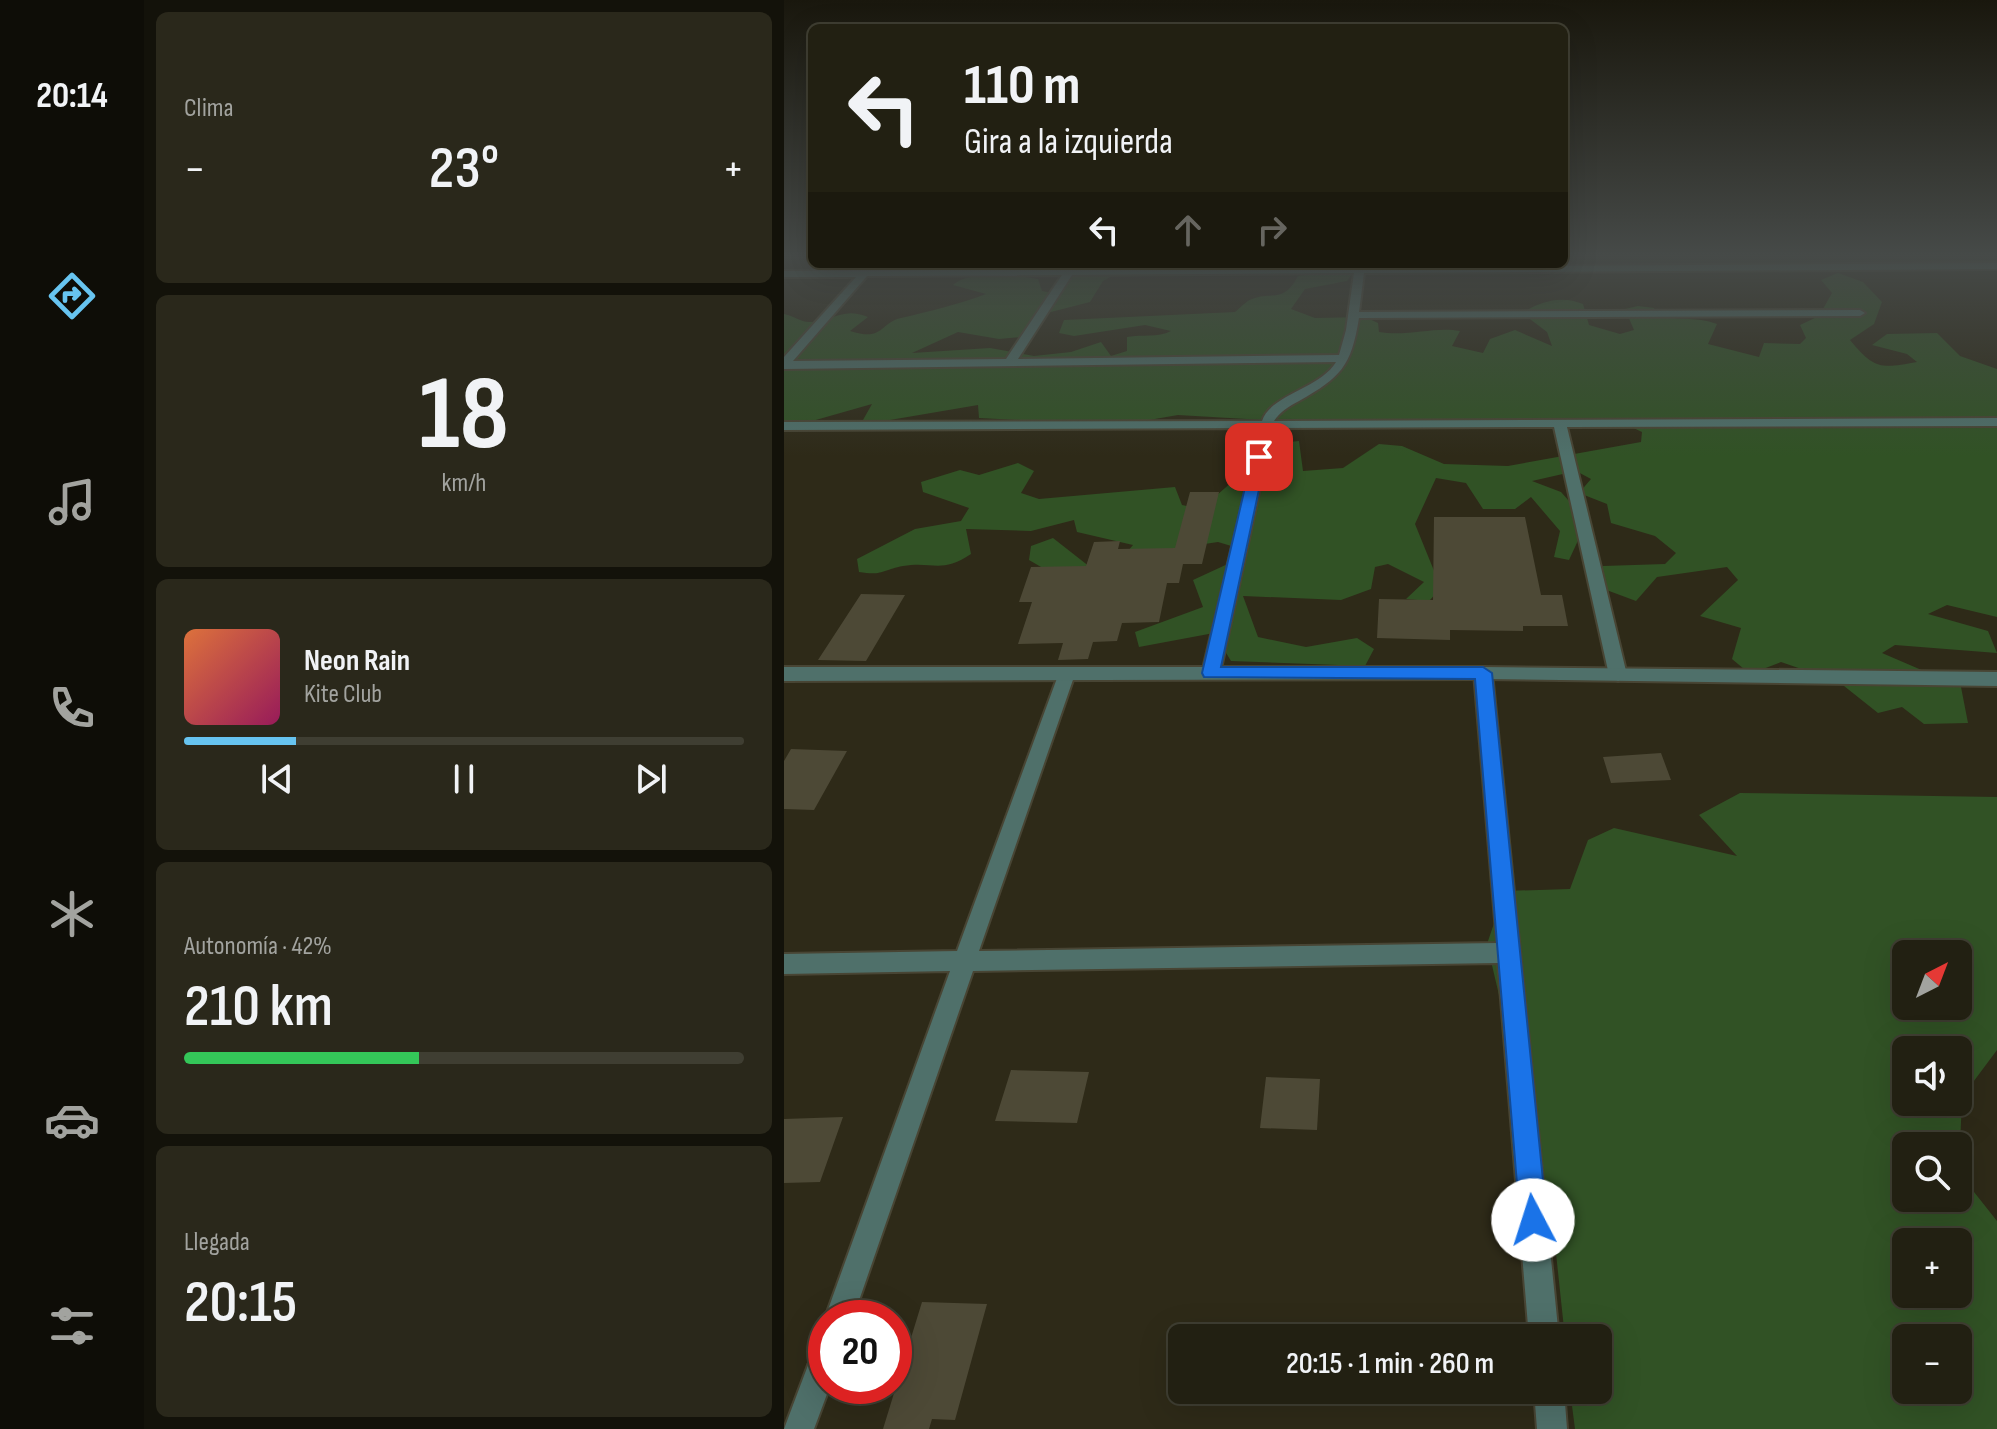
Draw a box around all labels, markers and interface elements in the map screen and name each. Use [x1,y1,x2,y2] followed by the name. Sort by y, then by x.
[964,53,1080,120] text: 110 m
[832,56,936,160] icon: left
[36,75,108,118] text: 20:14
[184,93,234,124] text: Clima
[964,121,1173,164] text: Gira a la izquierda
[429,133,499,205] text: 23°
[184,143,206,196] text: −
[722,143,744,196] text: +
[1082,208,1126,252] icon: left
[1166,208,1210,252] icon: ahead
[1250,208,1294,252] icon: right
[44,268,100,324] icon: directions
[419,353,509,478] text: 18
[1225,423,1293,491] pin
[1237,435,1281,479] icon: arrive
[442,468,486,499] text: km/h
[44,474,100,530] icon: music
[304,643,410,679] text: Neon Rain
[304,679,382,710] text: Kite Club
[44,680,100,736] icon: phone
[255,757,299,801] icon: previous
[442,757,486,801] icon: pause
[629,757,673,801] icon: next
[44,886,100,942] icon: climate
[184,931,332,962] text: Autonomía · 42%
[1892,940,1972,1020] north arrow
[1892,940,1972,1404] map controls
[184,971,333,1043] text: 210 km
[1892,1036,1972,1116] button: sound
[44,1092,100,1148] icon: car
[1892,1132,1972,1212] button: search
[1491,1178,1575,1262] position arrow
[184,1227,250,1258] text: Llegada
[1892,1228,1972,1308] button: +
[184,1267,297,1339] text: 20:15
[44,1298,100,1354] icon: filters
[808,1300,912,1404] speed limit sign: 20
[1892,1324,1972,1404] button: −
[1286,1346,1494,1382] text: 20:15 · 1 min · 260 m

